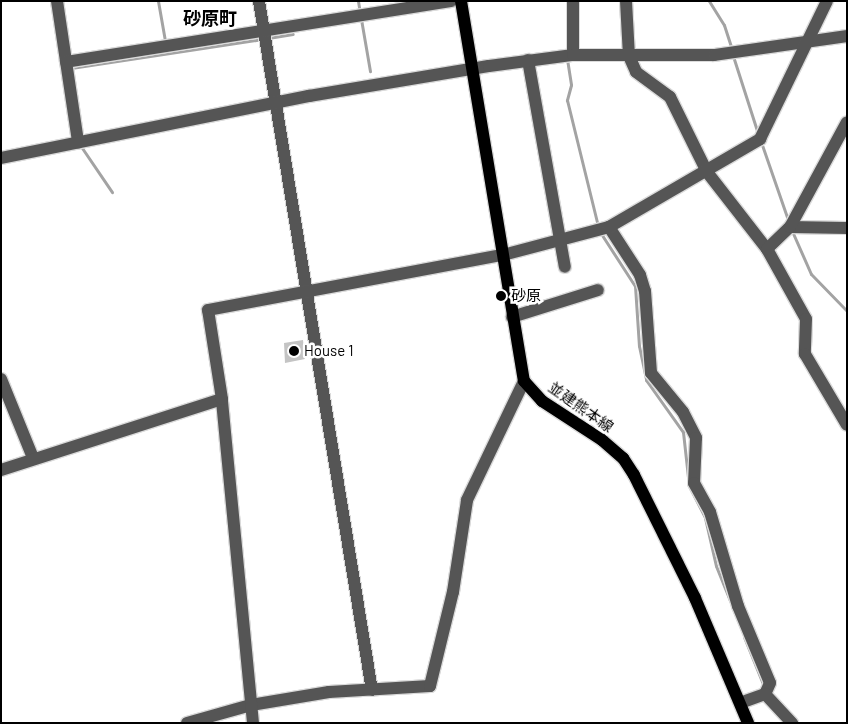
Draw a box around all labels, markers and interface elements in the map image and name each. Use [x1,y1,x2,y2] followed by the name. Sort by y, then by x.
[183,7,237,29] district label: 砂原町
[511,287,541,305] place label: 砂原
[495,290,507,302] marker: 砂原
[304,342,353,360] place label: House 1
[288,345,300,357] marker: House 1
[545,378,617,436] street label: 並建熊本線

